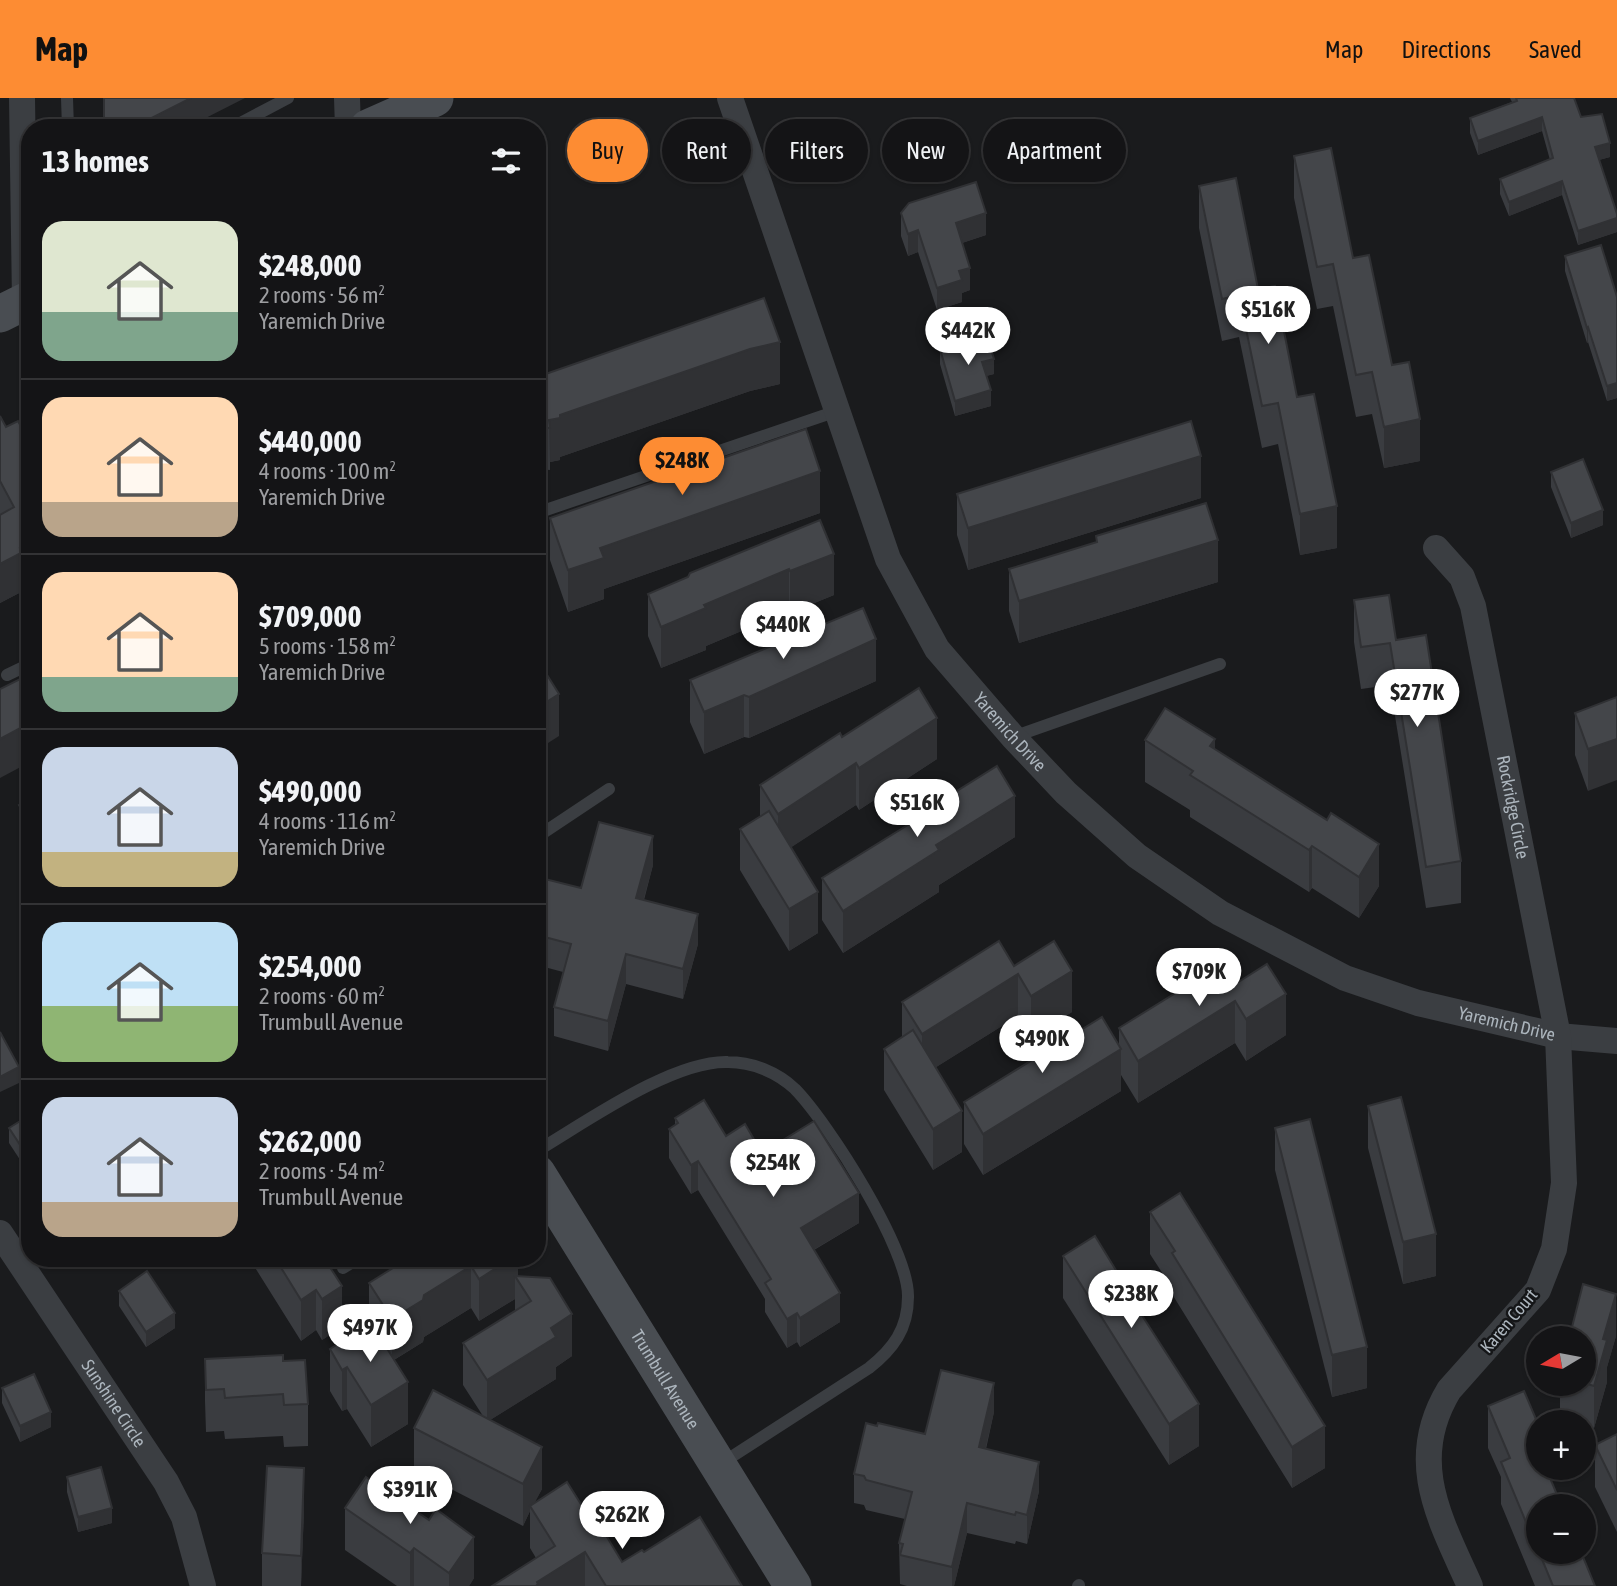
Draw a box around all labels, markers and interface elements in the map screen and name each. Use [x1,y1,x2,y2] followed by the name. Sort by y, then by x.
[35,30,88,68] text: Map
[1325,36,1363,63] text: Map
[1401,36,1491,63] text: Directions
[1529,36,1582,63] text: Saved
[567,119,648,182] chip: Buy
[662,119,751,182] chip: Rent
[765,119,868,182] chip: Filters
[882,119,969,182] chip: New
[983,119,1126,182] chip: Apartment
[487,142,525,180] icon: filters
[42,144,149,178] text: 13 homes
[259,248,362,282] text: $248,000
[98,249,182,333] icon: home
[259,282,385,308] text: 2 rooms · 56 m²
[1219,286,1317,346] pin: $516K
[1241,296,1295,322] text: $516K
[259,308,385,334] text: Yaremich Drive
[919,308,1017,367] pin: $442K
[941,317,995,343] text: $442K
[259,424,362,458] text: $440,000
[98,425,182,509] icon: home
[633,438,731,497] pin: $248K
[655,447,709,473] text: $248K
[259,458,396,484] text: 4 rooms · 100 m²
[259,484,385,510] text: Yaremich Drive
[259,599,362,633] text: $709,000
[98,600,182,684] icon: home
[734,602,832,661] pin: $440K
[756,611,810,637] text: $440K
[259,633,396,659] text: 5 rooms · 158 m²
[259,659,385,685] text: Yaremich Drive
[1368,670,1466,729] pin: $277K
[1390,679,1444,705] text: $277K
[969,688,1051,775] street label: Yaremich Drive
[1493,753,1534,861] street label: Rockridge Circle
[259,774,362,808] text: $490,000
[98,775,182,859] icon: home
[868,780,966,839] pin: $516K
[890,789,944,815] text: $516K
[259,808,396,834] text: 4 rooms · 116 m²
[259,834,385,860] text: Yaremich Drive
[1150,948,1248,1008] pin: $709K
[259,949,362,983] text: $254,000
[98,950,182,1034] icon: home
[1172,958,1226,984] text: $709K
[259,983,385,1009] text: 2 rooms · 60 m²
[1456,1002,1557,1045] street label: Yaremich Drive
[259,1009,403,1035] text: Trumbull Avenue
[993,1016,1091,1075] pin: $490K
[1015,1025,1069,1051] text: $490K
[259,1124,362,1158] text: $262,000
[98,1125,182,1209] icon: home
[724,1140,822,1199] pin: $254K
[746,1149,800,1175] text: $254K
[259,1158,385,1184] text: 2 rooms · 54 m²
[259,1184,403,1210] text: Trumbull Avenue
[1082,1270,1180,1330] pin: $238K
[1104,1280,1158,1306] text: $238K
[1476,1284,1541,1357] street label: Karen Court
[321,1304,419,1364] pin: $497K
[343,1314,397,1340] text: $497K
[627,1326,704,1433] street label: Trumbull Avenue
[1526,1326,1596,1396] north arrow
[1526,1326,1596,1564] map controls
[77,1356,151,1451] street label: Sunshine Circle
[1526,1410,1596,1480] button: +
[361,1466,459,1526] pin: $391K
[383,1476,437,1502] text: $391K
[573,1492,671,1551] pin: $262K
[1526,1494,1596,1564] button: −
[595,1501,649,1527] text: $262K

